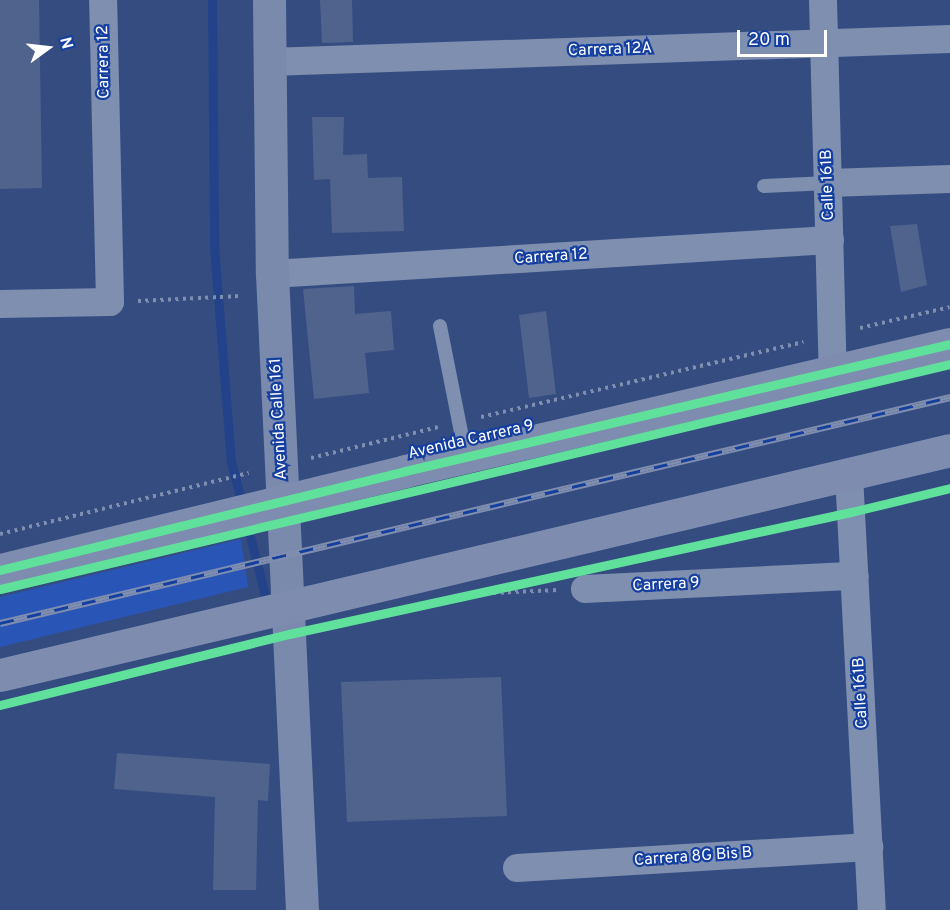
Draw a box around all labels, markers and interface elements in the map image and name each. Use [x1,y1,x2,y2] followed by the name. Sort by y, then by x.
[18,18,78,78] north arrow
[740,18,830,56] scale bar
[94,25,114,99] street label: Carrera 12
[748,29,790,52] text: 20 m
[54,35,77,51] text: N
[567,39,653,61] street label: Carrera 12A
[817,149,839,221] street label: Calle 161B
[514,245,588,269] street label: Carrera 12
[266,357,292,481] street label: Avenida Calle 161
[406,416,536,464] street label: Avenida Carrera 9
[632,574,700,596] street label: Carrera 9
[850,657,872,729] street label: Calle 161B
[633,843,753,871] street label: Carrera 8G Bis B

